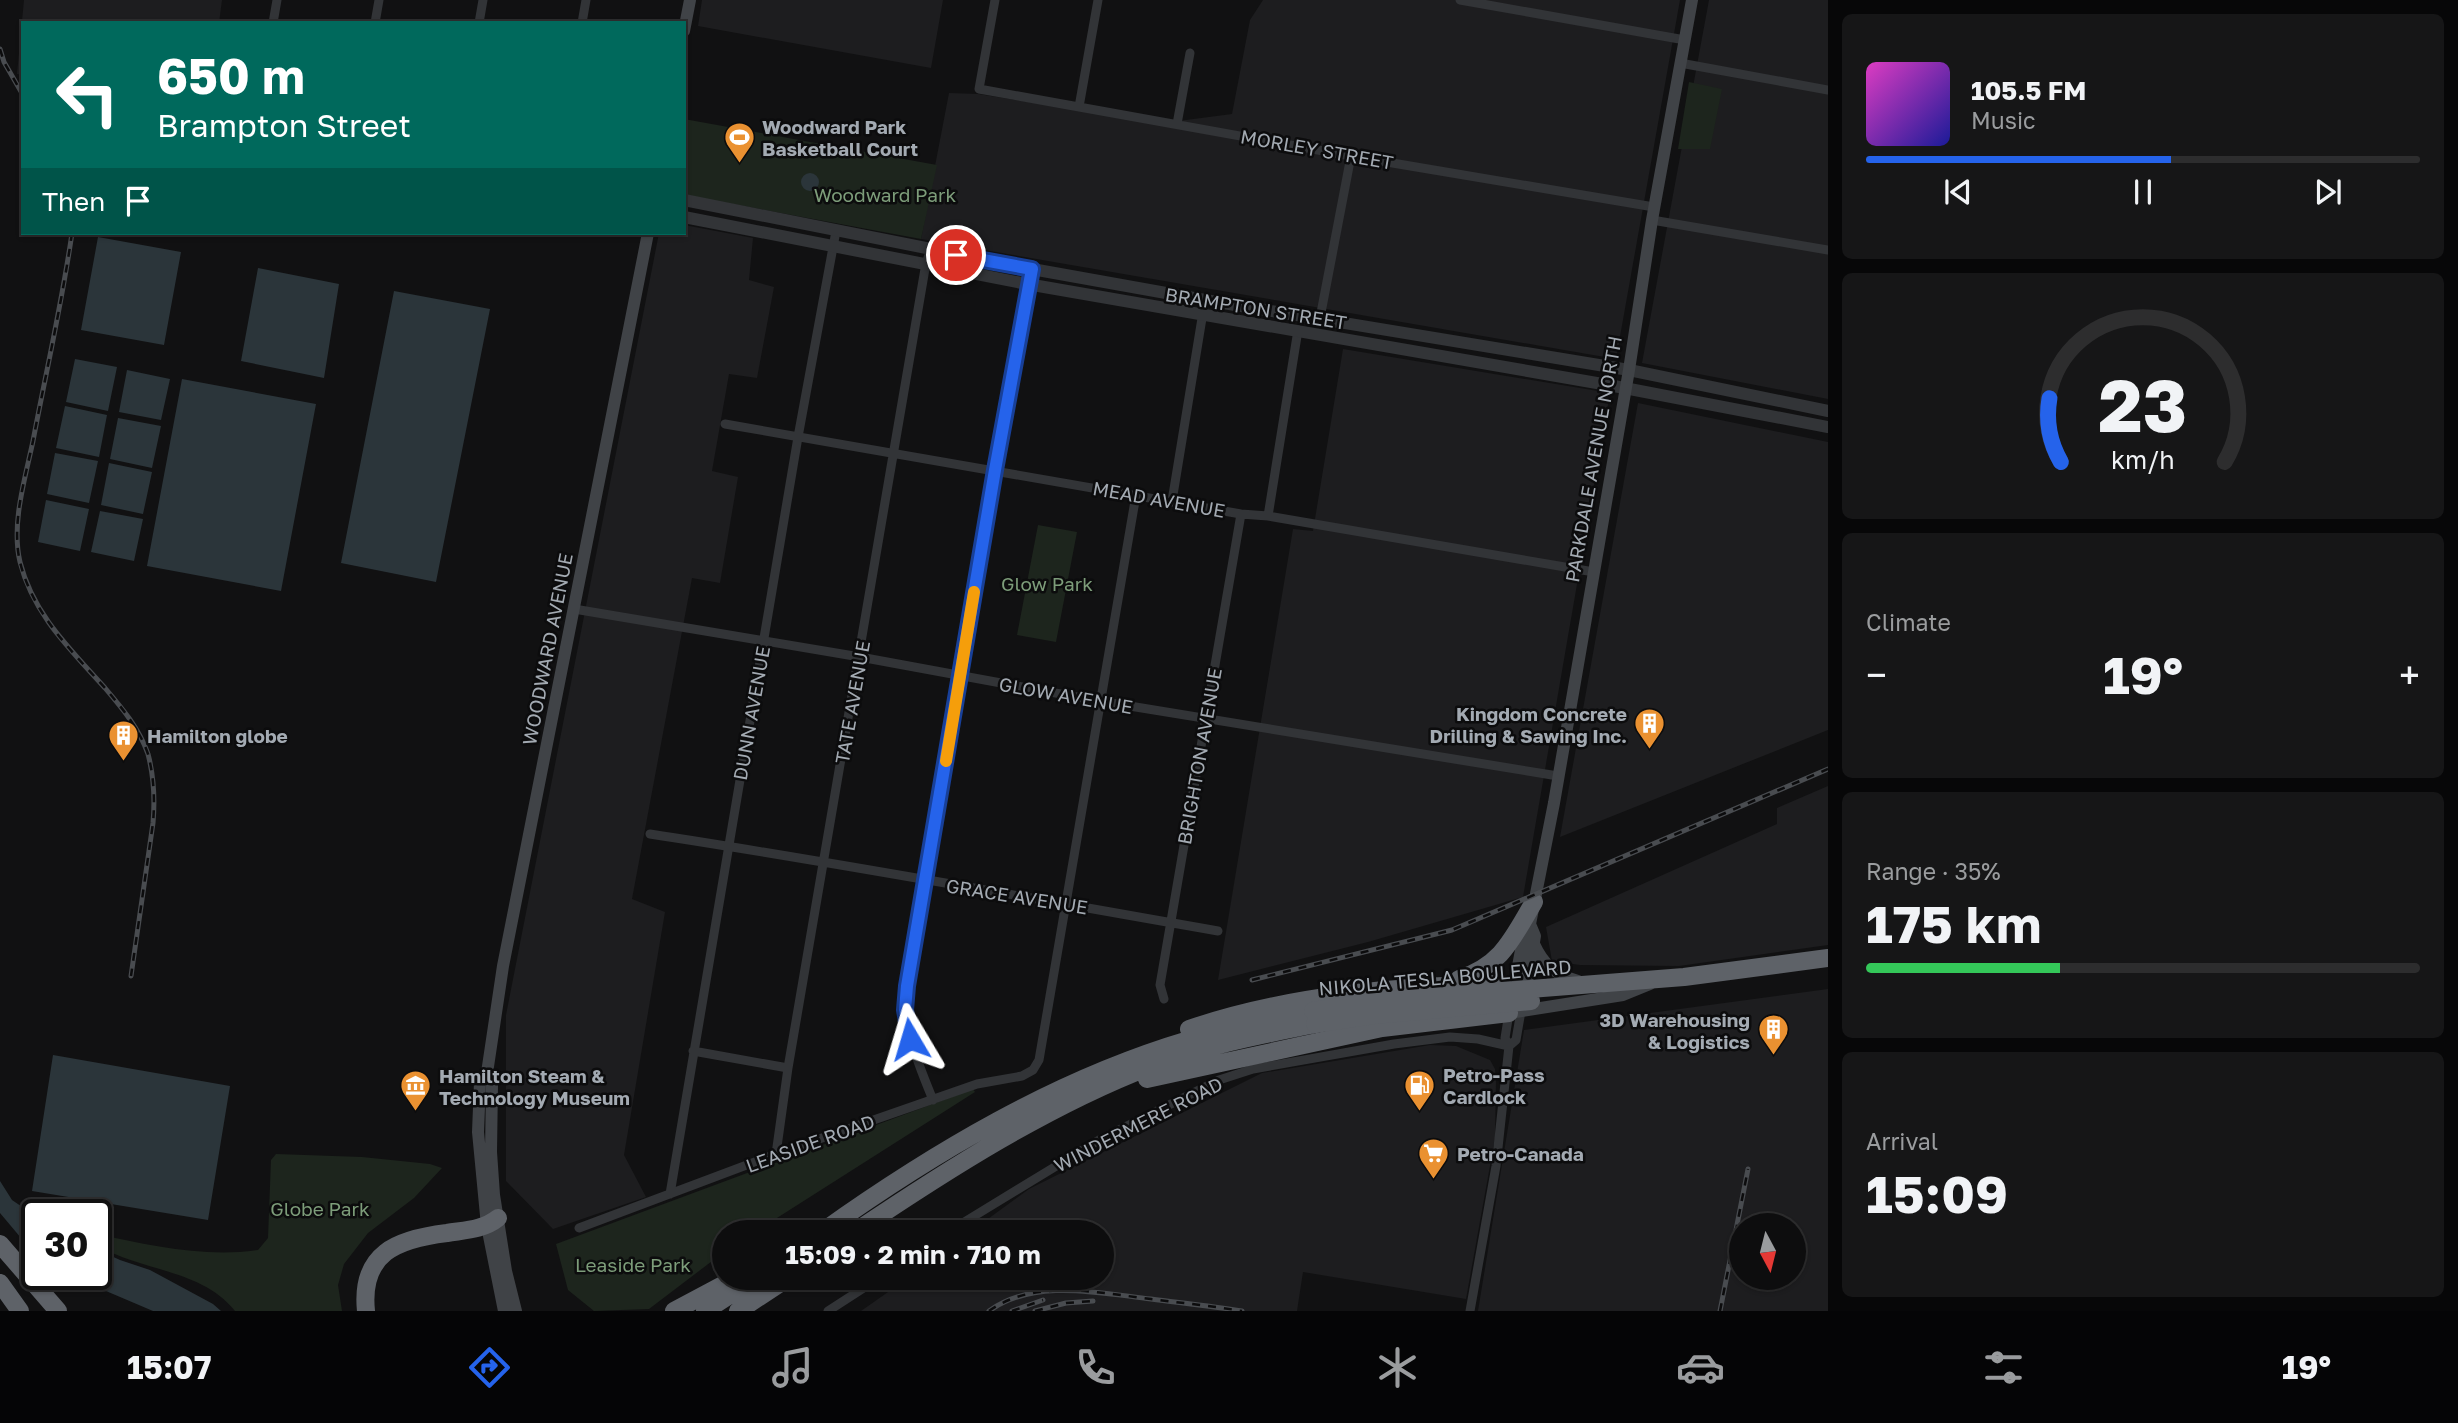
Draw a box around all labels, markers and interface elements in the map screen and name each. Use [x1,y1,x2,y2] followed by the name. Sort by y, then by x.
[157,46,305,105] text: 650 m
[42,49,133,140] icon: left
[1971,75,2086,106] text: 105.5 FM
[157,106,411,144] text: Brampton Street
[1971,106,2036,134] text: Music
[762,115,919,160] place label: Woodward Park Basketball Court
[722,120,756,164] sports icon: Woodward Park Basketball Court
[1239,124,1395,174] street label: MORLEY STREET
[1939,173,1977,211] icon: previous
[2124,173,2162,211] icon: pause
[2309,173,2347,211] icon: next
[119,182,157,220] icon: arrive
[814,183,957,206] park label: Woodward Park
[42,186,105,217] text: Then
[926,225,986,285] pin
[937,236,975,274] icon: arrive
[1164,282,1349,334] street label: BRAMPTON STREET
[1560,334,1626,584] street label: PARKDALE AVENUE NORTH
[2099,362,2187,449] text: 23
[2111,444,2175,475] text: km/h
[1091,476,1227,522] street label: MEAD AVENUE
[517,551,577,747] street label: WOODWARD AVENUE
[1001,572,1093,595] park label: Glow Park
[1866,608,1951,636] text: Climate
[830,639,874,765] street label: TATE AVENUE
[2103,643,2183,705] text: 19°
[728,644,774,782] street label: DUNN AVENUE
[1866,652,1887,697] text: −
[2399,652,2420,697] text: +
[1172,666,1226,846] street label: BRIGHTON AVENUE
[997,672,1135,718] street label: GLOW AVENUE
[1430,702,1627,747] place label: Kingdom Concrete Drilling & Sawing Inc.
[1633,707,1667,751] building icon: Kingdom Concrete Drilling & Sawing Inc.
[107,718,141,762] building icon: Hamilton globe
[147,724,288,747] place label: Hamilton globe
[1866,857,2001,885] text: Range · 35%
[944,873,1090,919] street label: GRACE AVENUE
[1866,892,2042,954] text: 175 km
[1318,954,1572,1000] street label: NIKOLA TESLA BOULEVARD
[873,1002,947,1076] position arrow
[1599,1008,1750,1053] place label: 3D Warehousing & Logistics
[1756,1013,1790,1057] building icon: 3D Warehousing & Logistics
[1443,1063,1545,1108] place label: Petro-Pass Cardlock
[439,1064,630,1109] place label: Hamilton Steam & Technology Museum
[1403,1068,1437,1112] fuel station icon: Petro-Pass Cardlock
[399,1069,433,1113] museum icon: Hamilton Steam & Technology Museum
[1050,1071,1226,1177] street label: WINDERMERE ROAD
[742,1109,878,1177] street label: LEASIDE ROAD
[1866,1127,1938,1155] text: Arrival
[1417,1136,1451,1180] supermarket icon: Petro-Canada
[1457,1142,1584,1165] place label: Petro-Canada
[1866,1162,2008,1224] text: 15:09
[270,1197,370,1220] park label: Globe Park
[21,1199,112,1290] speed limit sign: 30
[1729,1213,1806,1290] north arrow
[1729,1213,1806,1290] map controls
[785,1239,1041,1270] text: 15:09 · 2 min · 710 m
[575,1253,691,1276] park label: Leaside Park
[465,1343,514,1392] icon: directions
[768,1343,817,1392] icon: music
[1071,1343,1120,1392] icon: phone
[1373,1343,1422,1392] icon: climate
[1676,1343,1725,1392] icon: car
[1979,1343,2028,1392] icon: filters
[127,1348,211,1386] text: 15:07
[2282,1348,2331,1386] text: 19°

